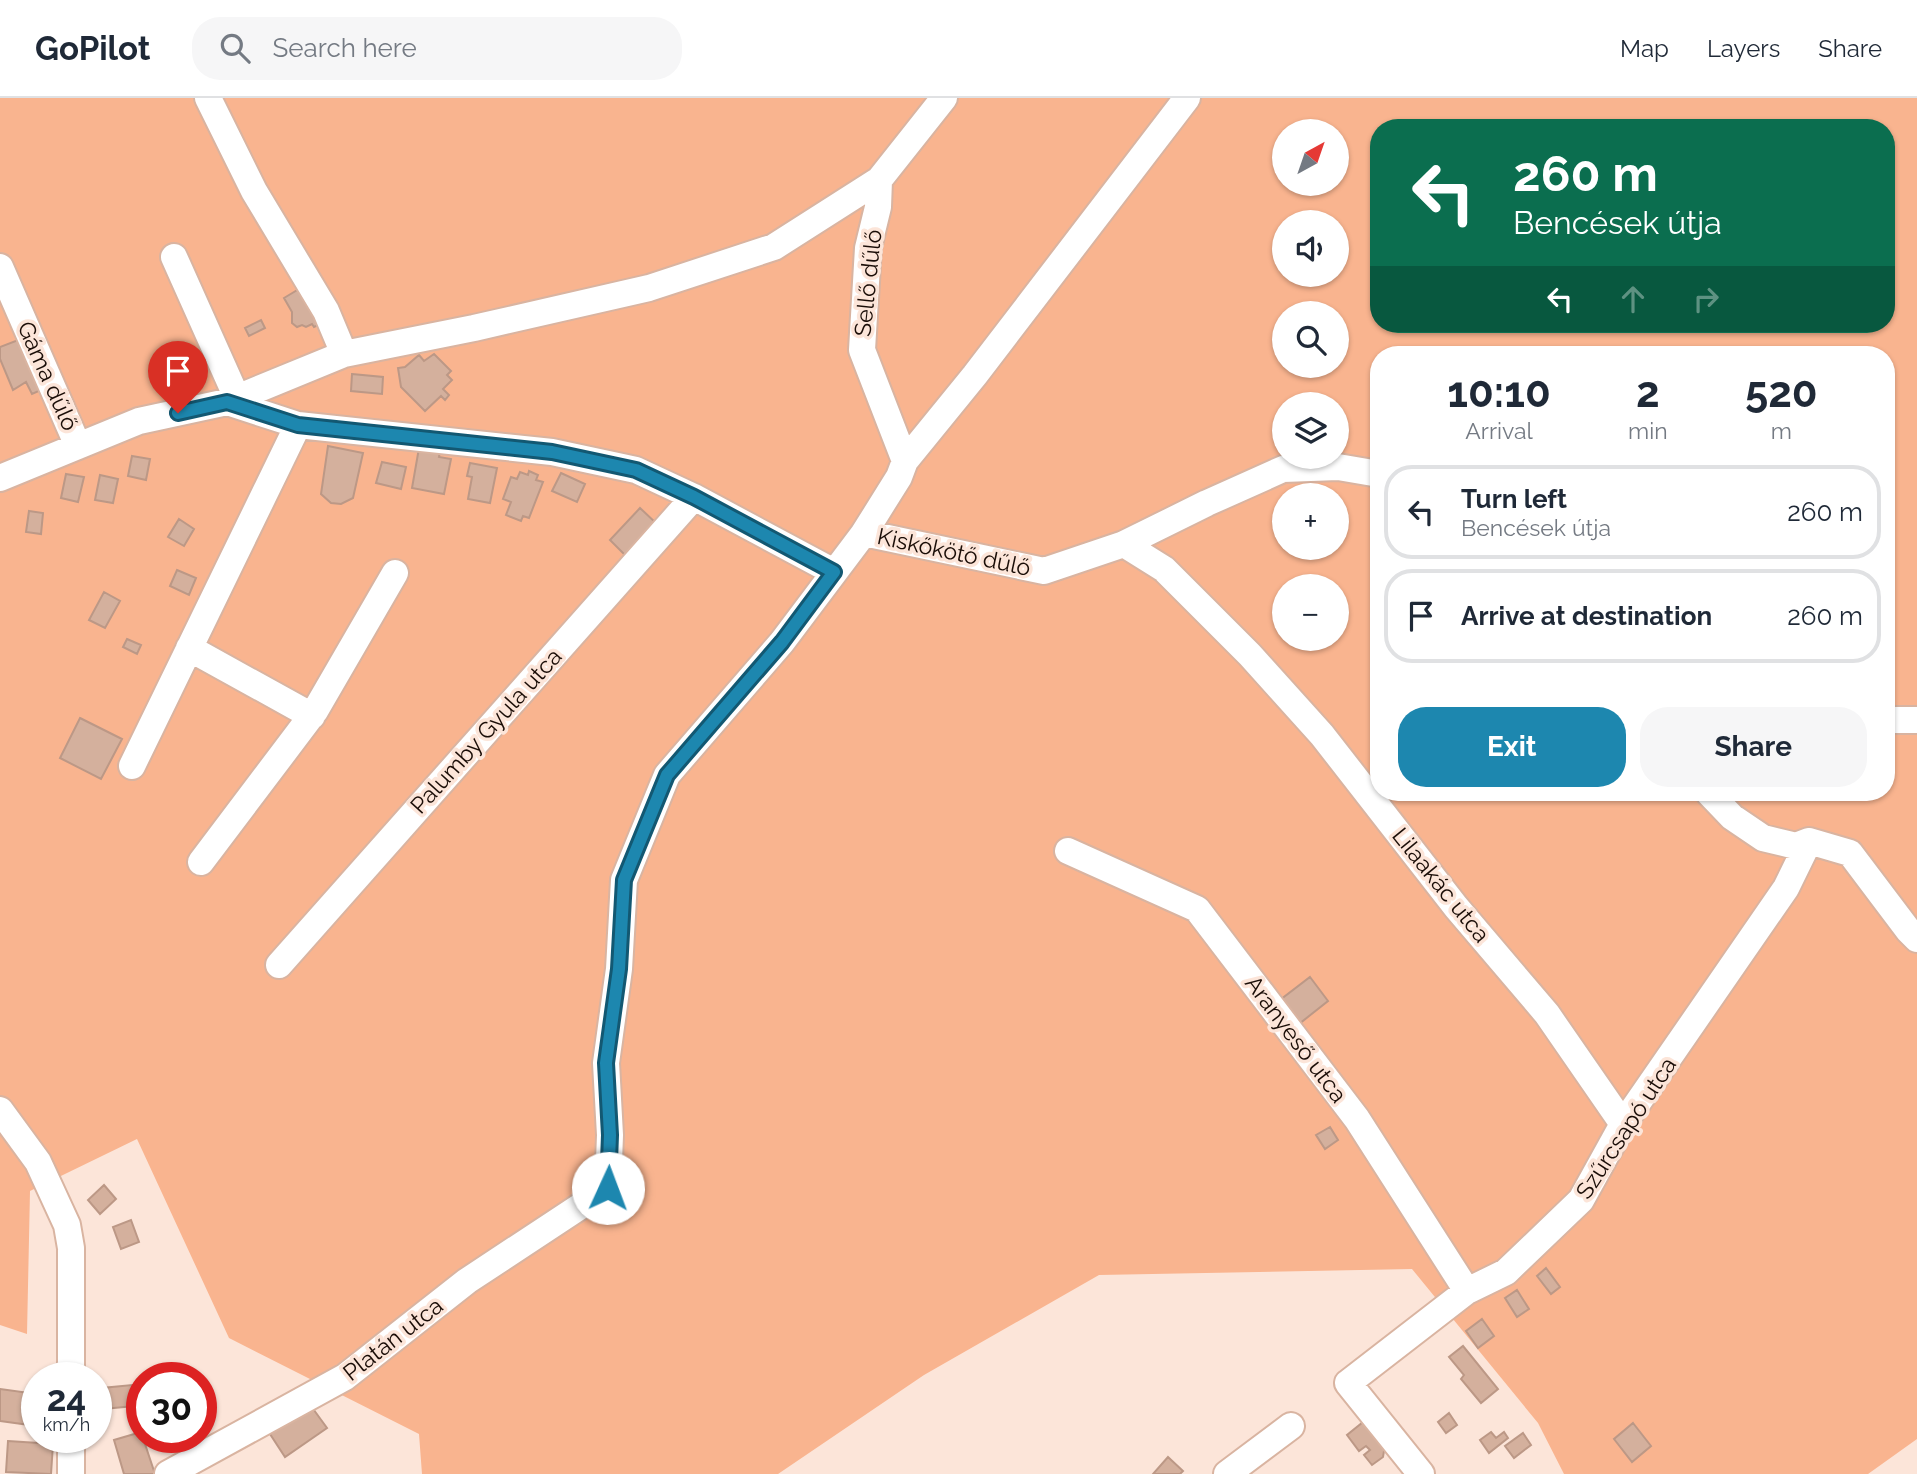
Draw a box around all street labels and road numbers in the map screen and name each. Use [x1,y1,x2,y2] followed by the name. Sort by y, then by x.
[848,228,887,338] street label: Sellő dűlő
[12,317,84,434] street label: Gáma dűlő
[875,522,1033,581] street label: Kiskőkötő dűlő
[404,643,567,819] street label: Palumby Gyula utca
[1387,822,1496,947] street label: Lilaakác utca
[1240,970,1353,1107] street label: Aranyeső utca
[1570,1052,1681,1203] street label: Szűrcsapó utca
[338,1291,448,1386] street label: Platán utca

